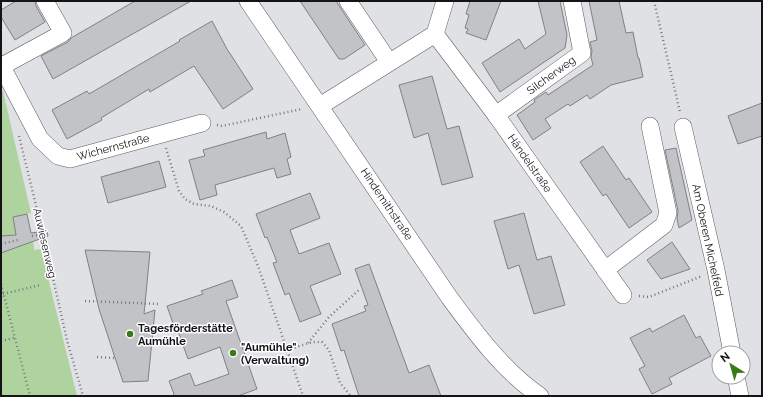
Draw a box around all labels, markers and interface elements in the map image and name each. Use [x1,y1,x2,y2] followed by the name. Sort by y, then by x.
[524,53,578,97] street label: Silcherweg
[75,131,151,163] street label: Wichernstraße
[505,132,555,195] street label: Händelstraße
[358,166,416,243] street label: Hindemithstraße
[689,183,726,298] street label: Am Oberen Michelfeld
[30,207,59,280] street label: Auwiesenweg
[138,322,233,348] place label: Tagesförderstätte Aumühle
[125,329,135,339] marker: Tagesförderstätte Aumühle
[241,341,310,367] place label: "Aumühle" (Verwaltung)
[711,345,751,385] north arrow
[228,348,238,358] marker: "Aumühle" (Verwaltung)
[718,350,733,365] text: N

